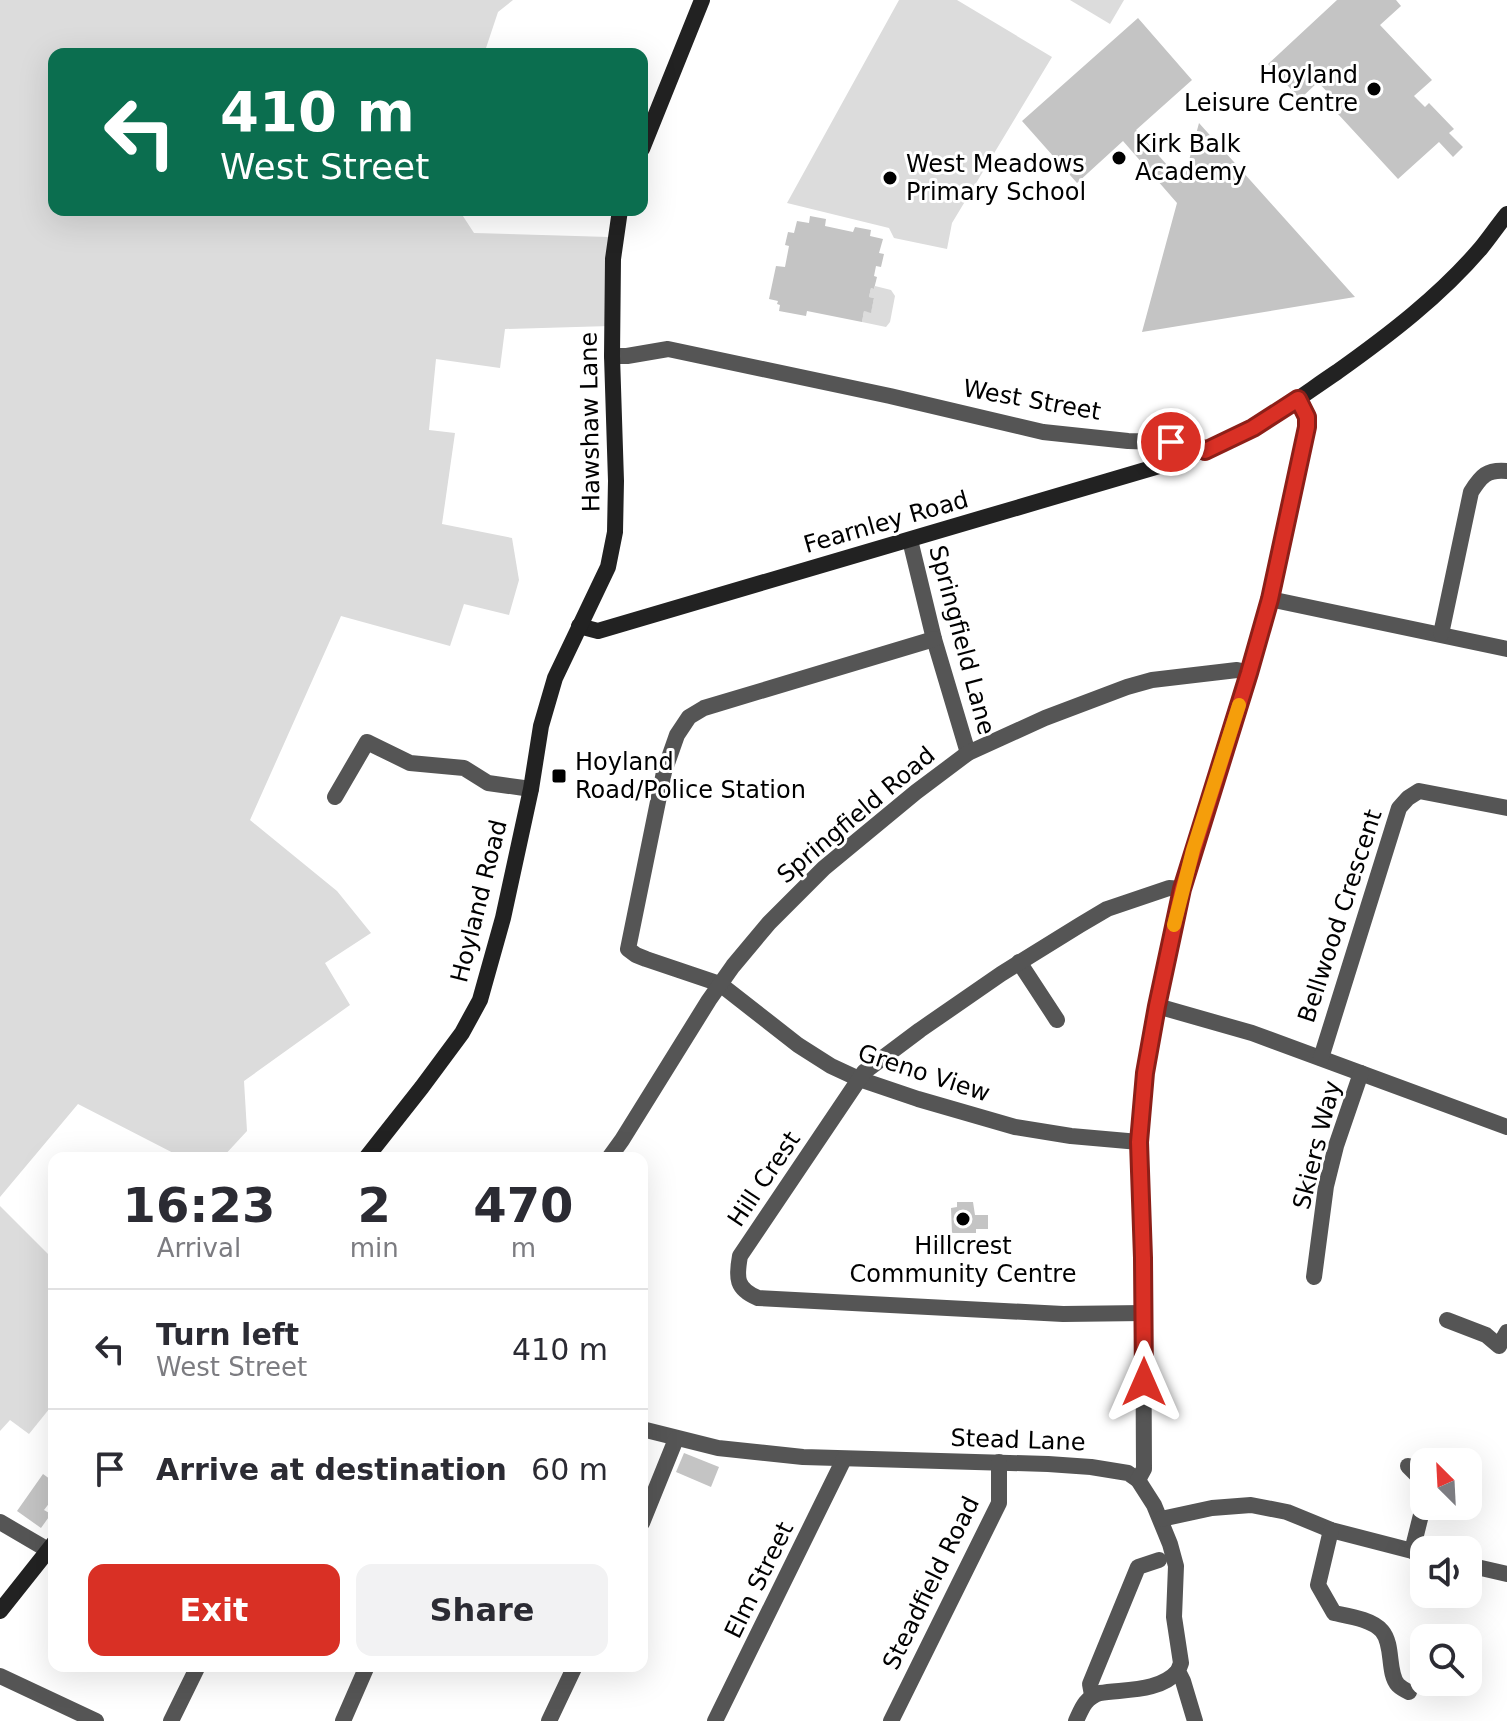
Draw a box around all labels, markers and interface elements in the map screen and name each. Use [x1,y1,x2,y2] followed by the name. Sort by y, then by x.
[1184,61,1358,117] place label: Hoyland Leisure Centre
[220,79,415,144] text: 410 m
[88,80,192,184] icon: left
[1365,80,1383,98] marker: Hoyland Leisure Centre
[1135,130,1246,186] place label: Kirk Balk Academy
[220,146,429,187] text: West Street
[1110,149,1128,167] marker: Kirk Balk Academy
[906,150,1086,206] place label: West Meadows Primary School
[881,169,899,187] marker: West Meadows Primary School
[574,332,606,512] street label: Hawshaw Lane
[961,374,1103,426] street label: West Street
[1137,408,1205,476] pin
[1149,420,1193,464] icon: arrive
[800,485,972,559] street label: Fearnley Road
[923,542,1001,738] street label: Springfield Lane
[772,741,940,889] street label: Springfield Road
[575,748,806,804] place label: Hoyland Road/Police Station
[550,767,568,785] marker: Hoyland Road/Police Station
[1292,806,1388,1026] street label: Bellwood Crescent
[445,817,513,985] street label: Hoyland Road
[854,1038,994,1108] street label: Greno View
[1287,1078,1347,1212] street label: Skiers Way
[722,1126,806,1232] street label: Hill Crest
[122,1177,275,1233] text: 16:23
[358,1177,391,1233] text: 2
[473,1177,573,1233] text: 470
[954,1210,972,1228] marker: Hillcrest Community Centre
[850,1232,1076,1288] place label: Hillcrest Community Centre
[157,1233,241,1263] text: Arrival
[350,1233,399,1263] text: min
[511,1233,536,1263] text: m
[156,1317,299,1352] text: Turn left
[88,1327,132,1371] icon: left
[512,1332,608,1367] text: 410 m
[1102,1340,1186,1424] position arrow
[156,1352,307,1382] text: West Street
[950,1424,1086,1456] street label: Stead Lane
[88,1447,132,1491] icon: arrive
[1410,1448,1482,1520] north arrow
[1410,1448,1482,1696] map controls
[156,1452,507,1487] text: Arrive at destination
[531,1452,608,1487] text: 60 m
[877,1492,985,1674] street label: Steadfield Road
[719,1517,799,1643] street label: Elm Street
[1410,1536,1482,1608] button: sound
[88,1564,340,1656] button: Exit
[356,1564,608,1656] button: Share
[1410,1624,1482,1696] button: search

